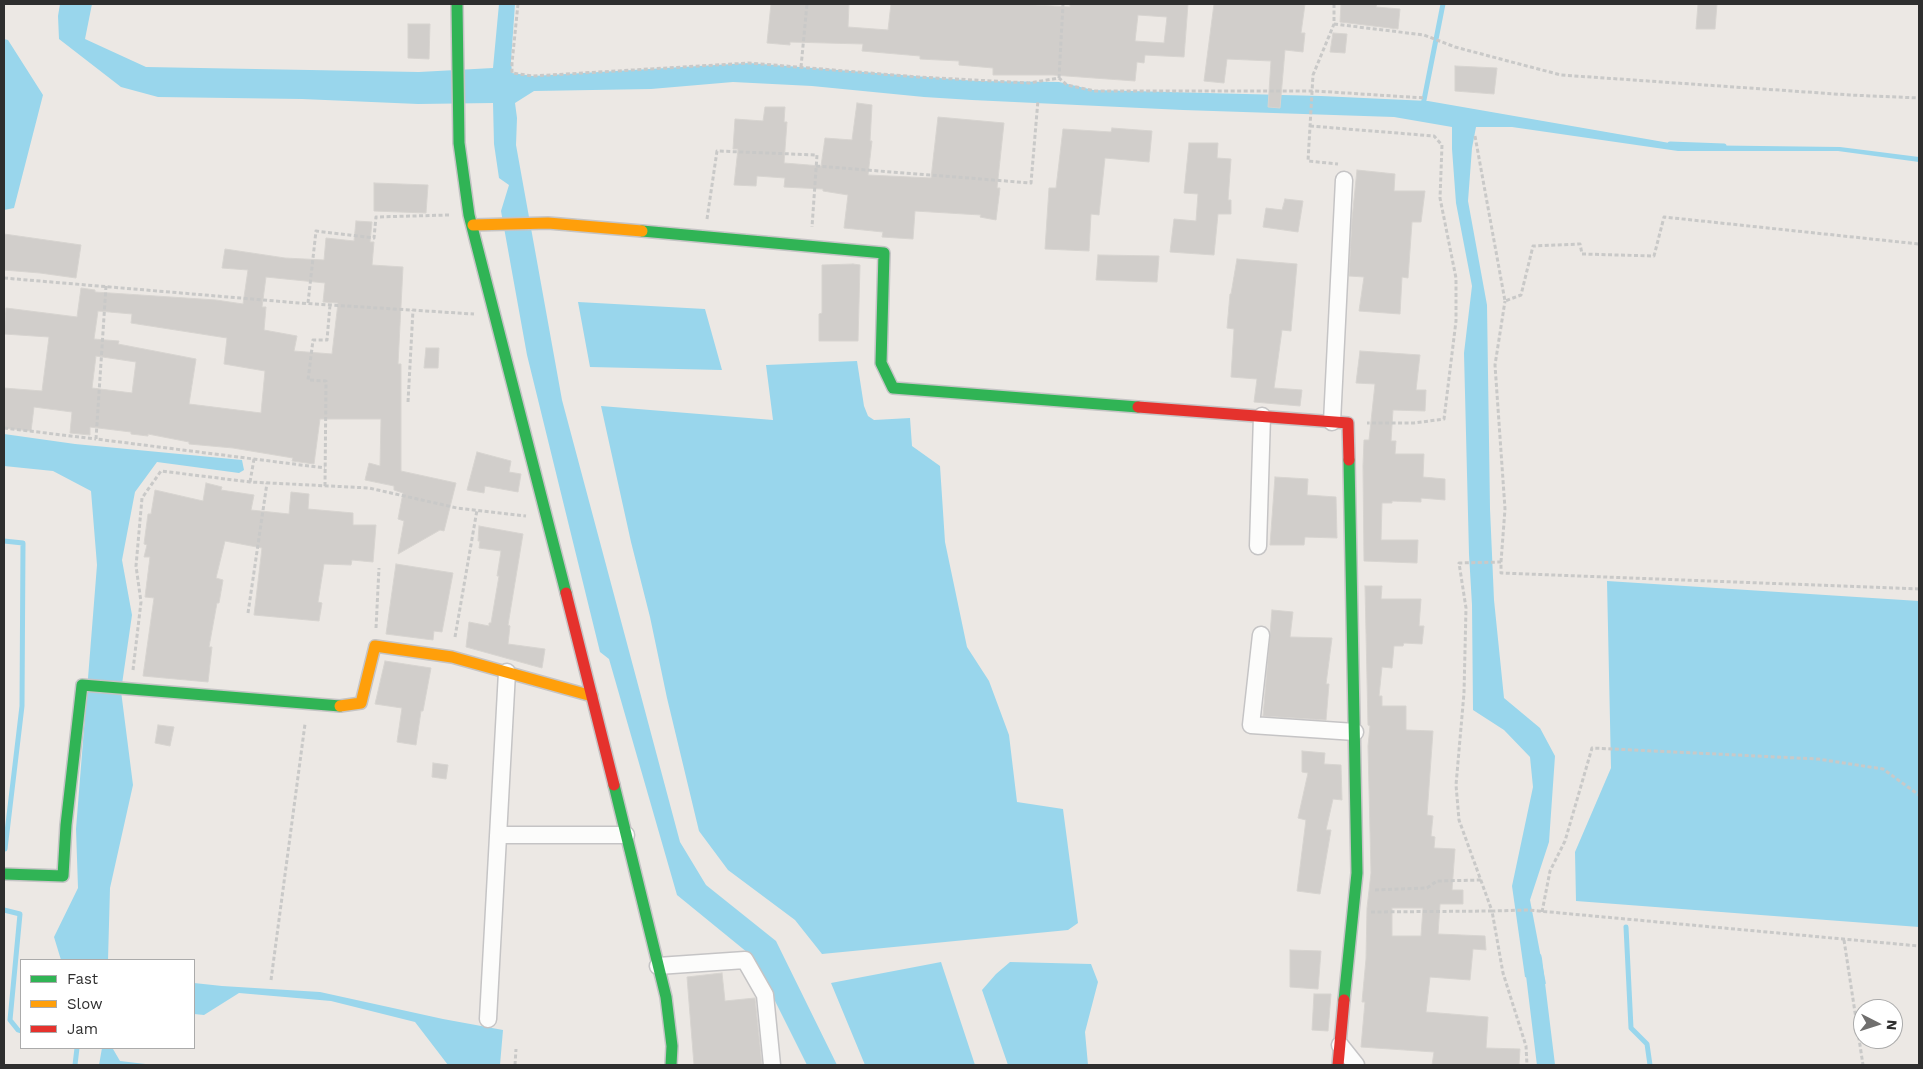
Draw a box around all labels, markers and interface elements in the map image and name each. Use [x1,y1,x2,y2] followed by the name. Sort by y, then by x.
[20,959,195,1049] legend
[67,970,98,988] text: Fast
[67,995,103,1013] text: Slow
[1853,999,1903,1049] north arrow
[1884,1019,1900,1031] text: N
[67,1020,98,1038] text: Jam

